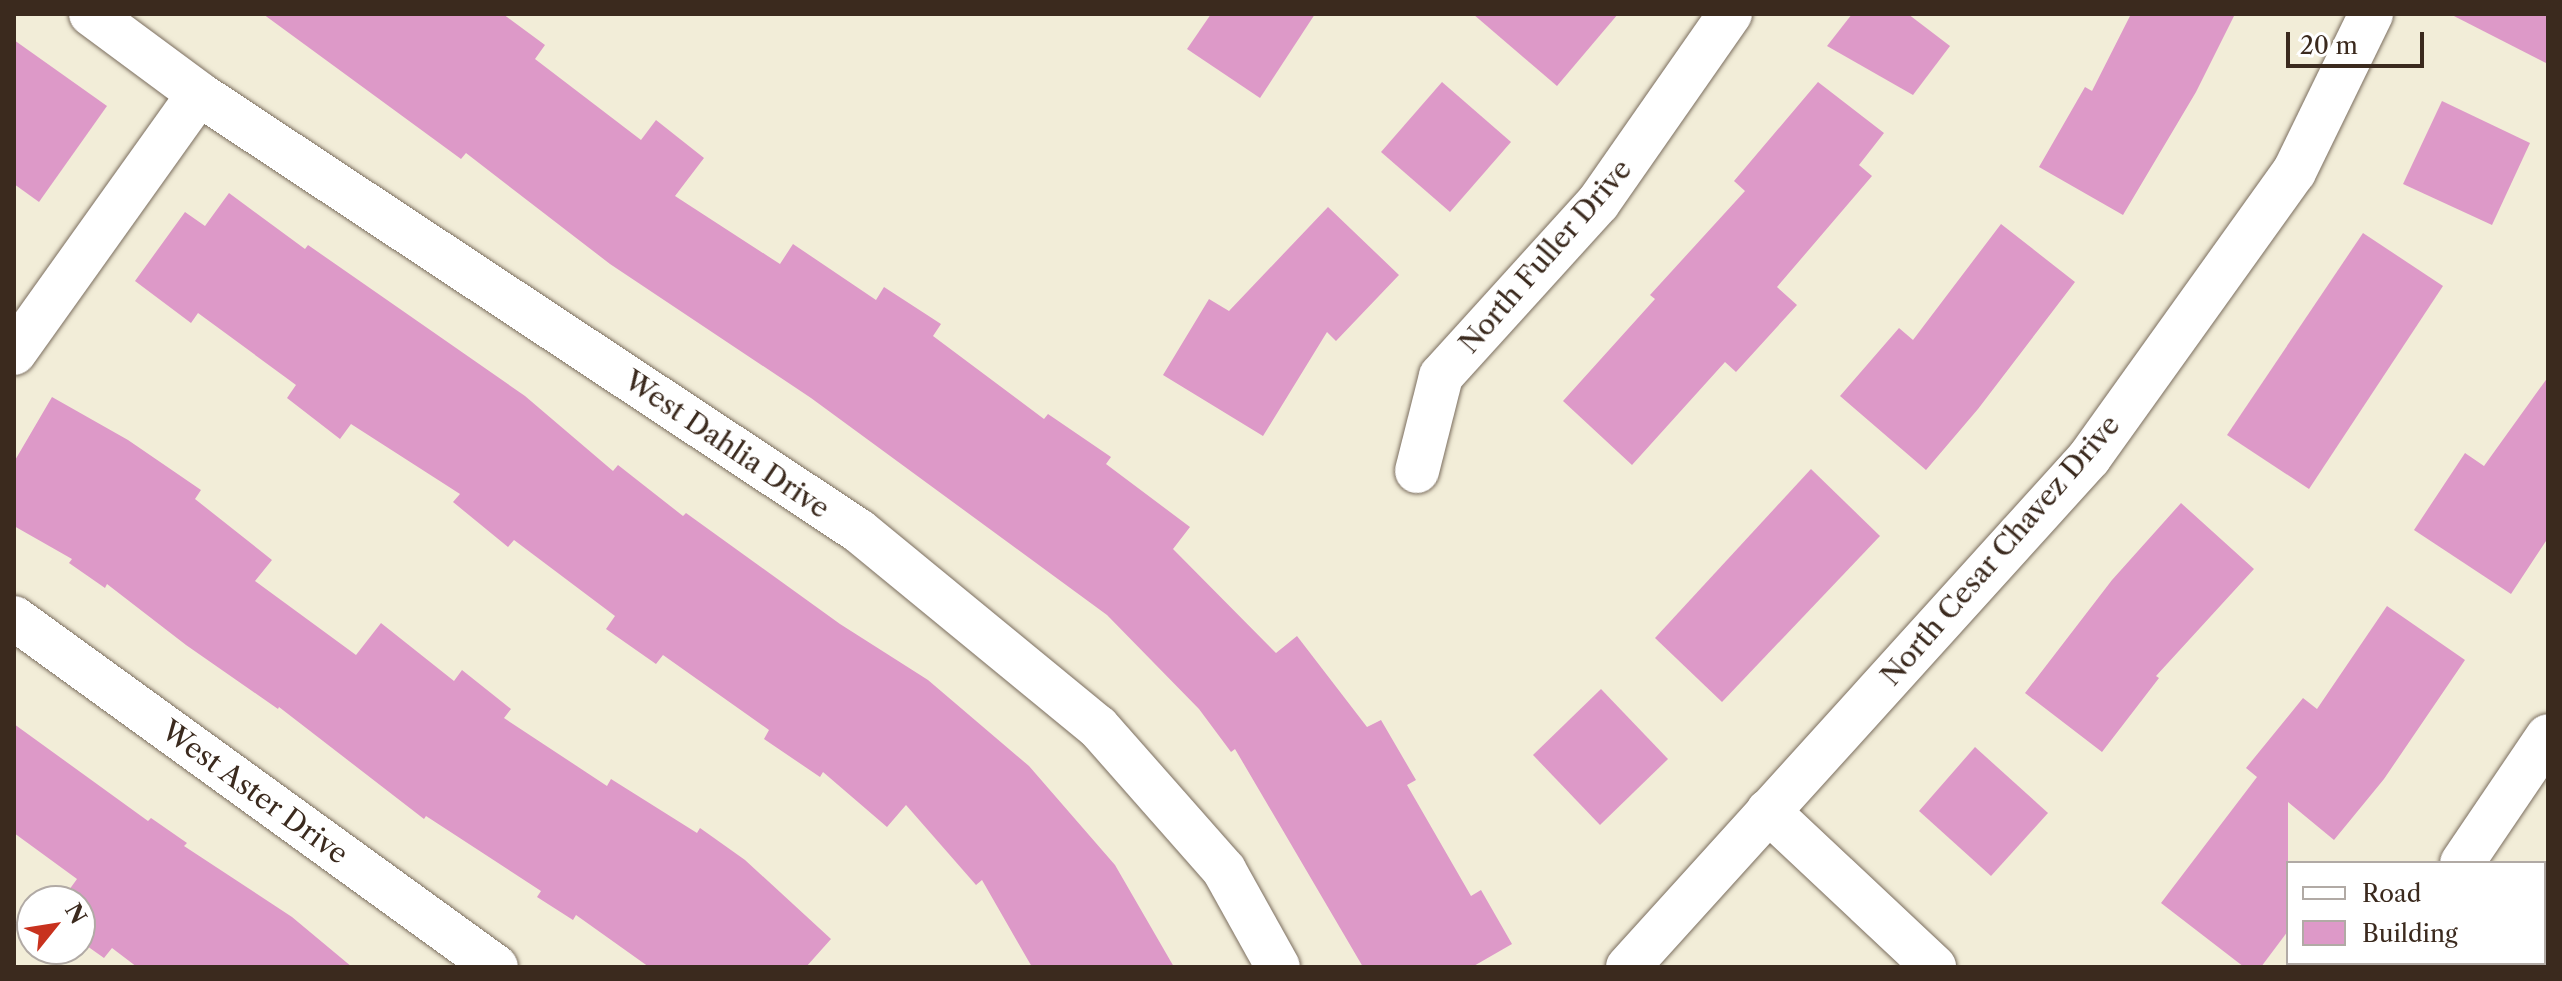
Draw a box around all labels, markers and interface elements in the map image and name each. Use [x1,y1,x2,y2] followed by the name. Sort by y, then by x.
[2290,16,2428,66] scale bar
[2300,31,2358,60] text: 20 m
[1452,152,1638,360] street label: North Fuller Drive
[618,363,836,525] street label: West Dahlia Drive
[1873,408,2127,692] street label: North Cesar Chavez Drive
[155,713,355,871] street label: West Aster Drive
[2286,861,2546,965] legend
[2362,879,2421,908] text: Road
[16,885,96,965] north arrow
[59,899,92,929] text: N
[2362,919,2458,948] text: Building

